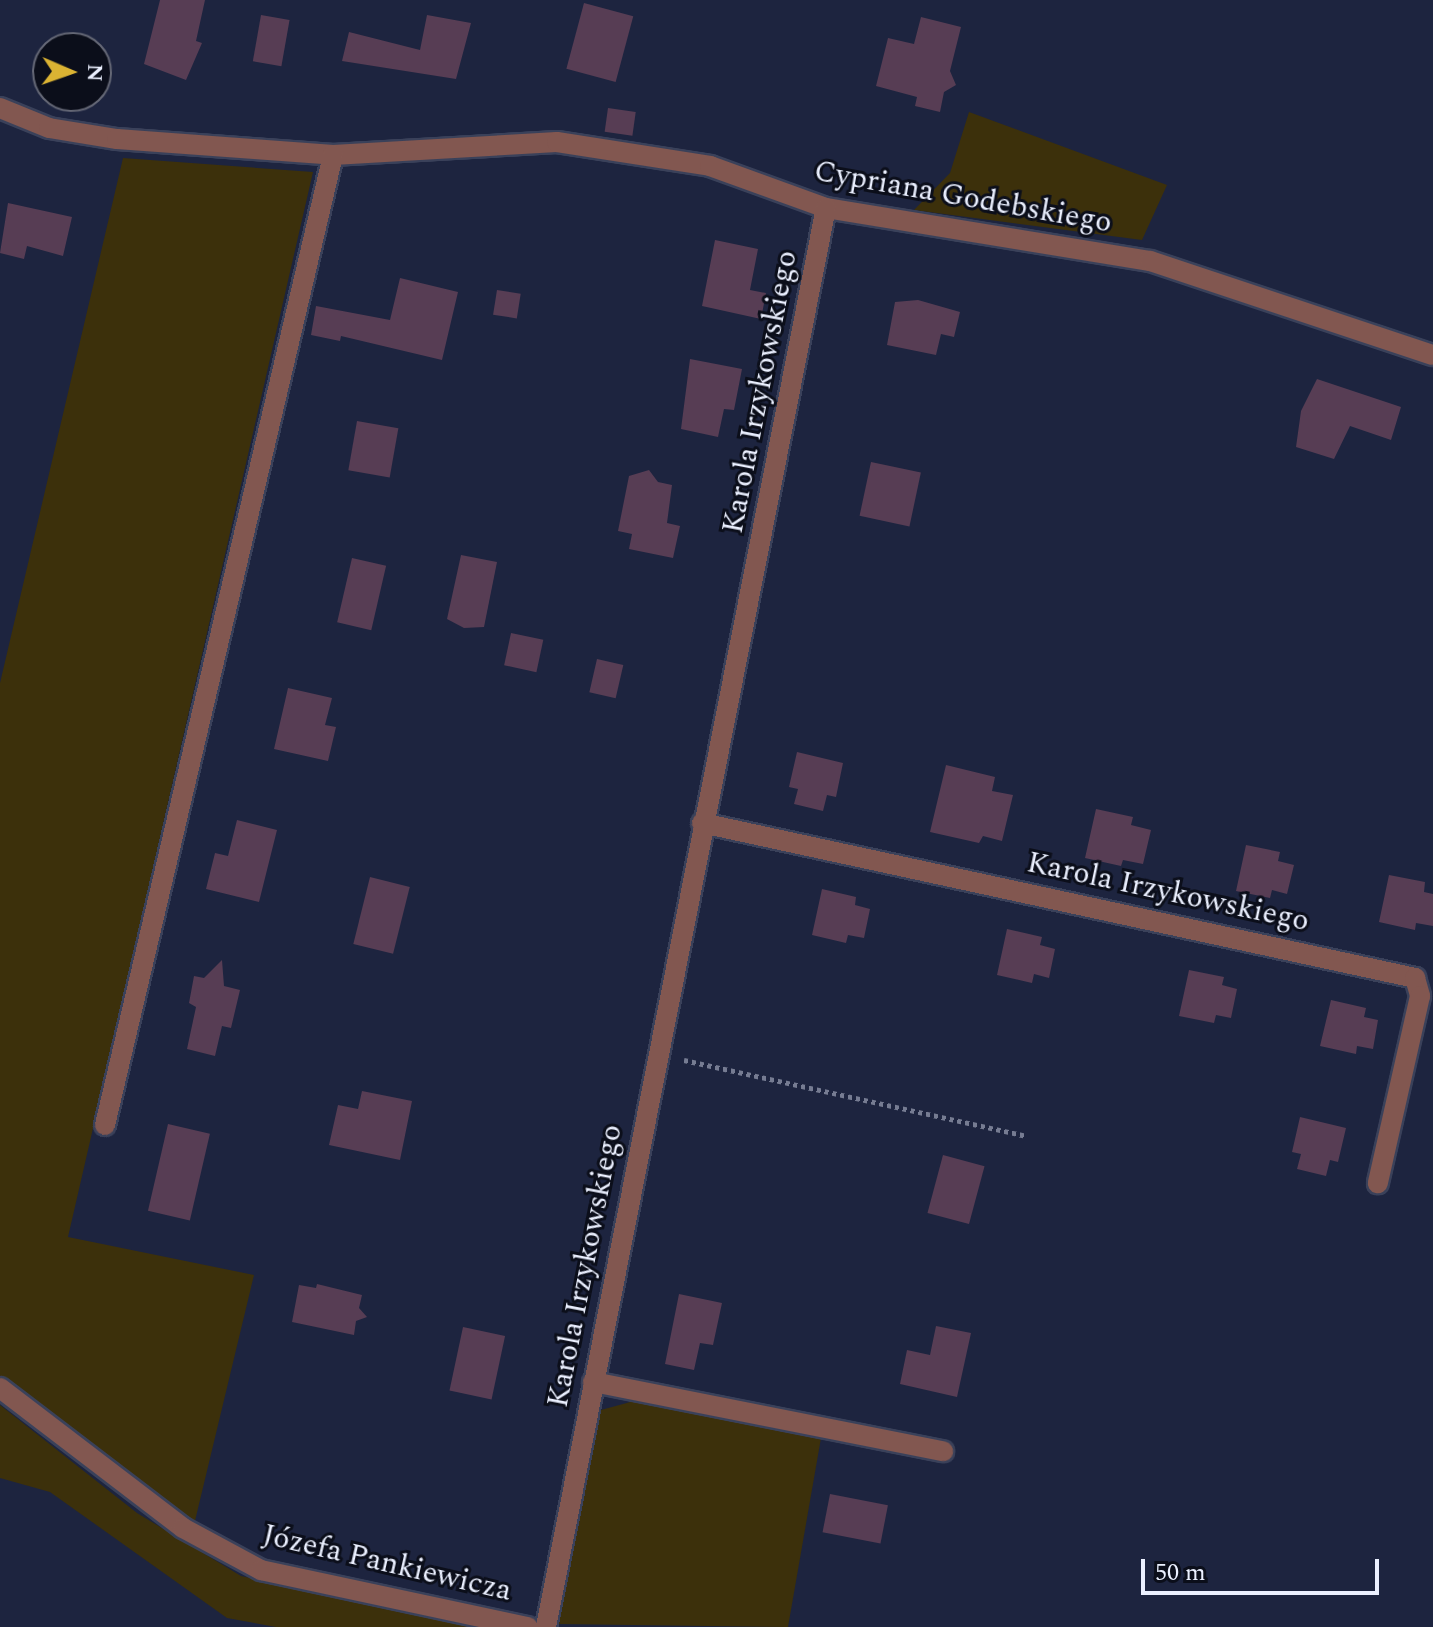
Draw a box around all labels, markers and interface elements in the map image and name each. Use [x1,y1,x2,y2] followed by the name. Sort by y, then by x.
[32,32,112,112] north arrow
[78,63,111,82] text: N
[811,153,1115,241] street label: Cypriana Godebskiego
[715,247,805,537] street label: Karola Irzykowskiego
[1024,845,1312,939] street label: Karola Irzykowskiego
[540,1121,630,1411] street label: Karola Irzykowskiego
[259,1517,515,1609] street label: Józefa Pankiewicza
[1145,1543,1383,1593] scale bar
[1155,1555,1206,1591] text: 50 m

